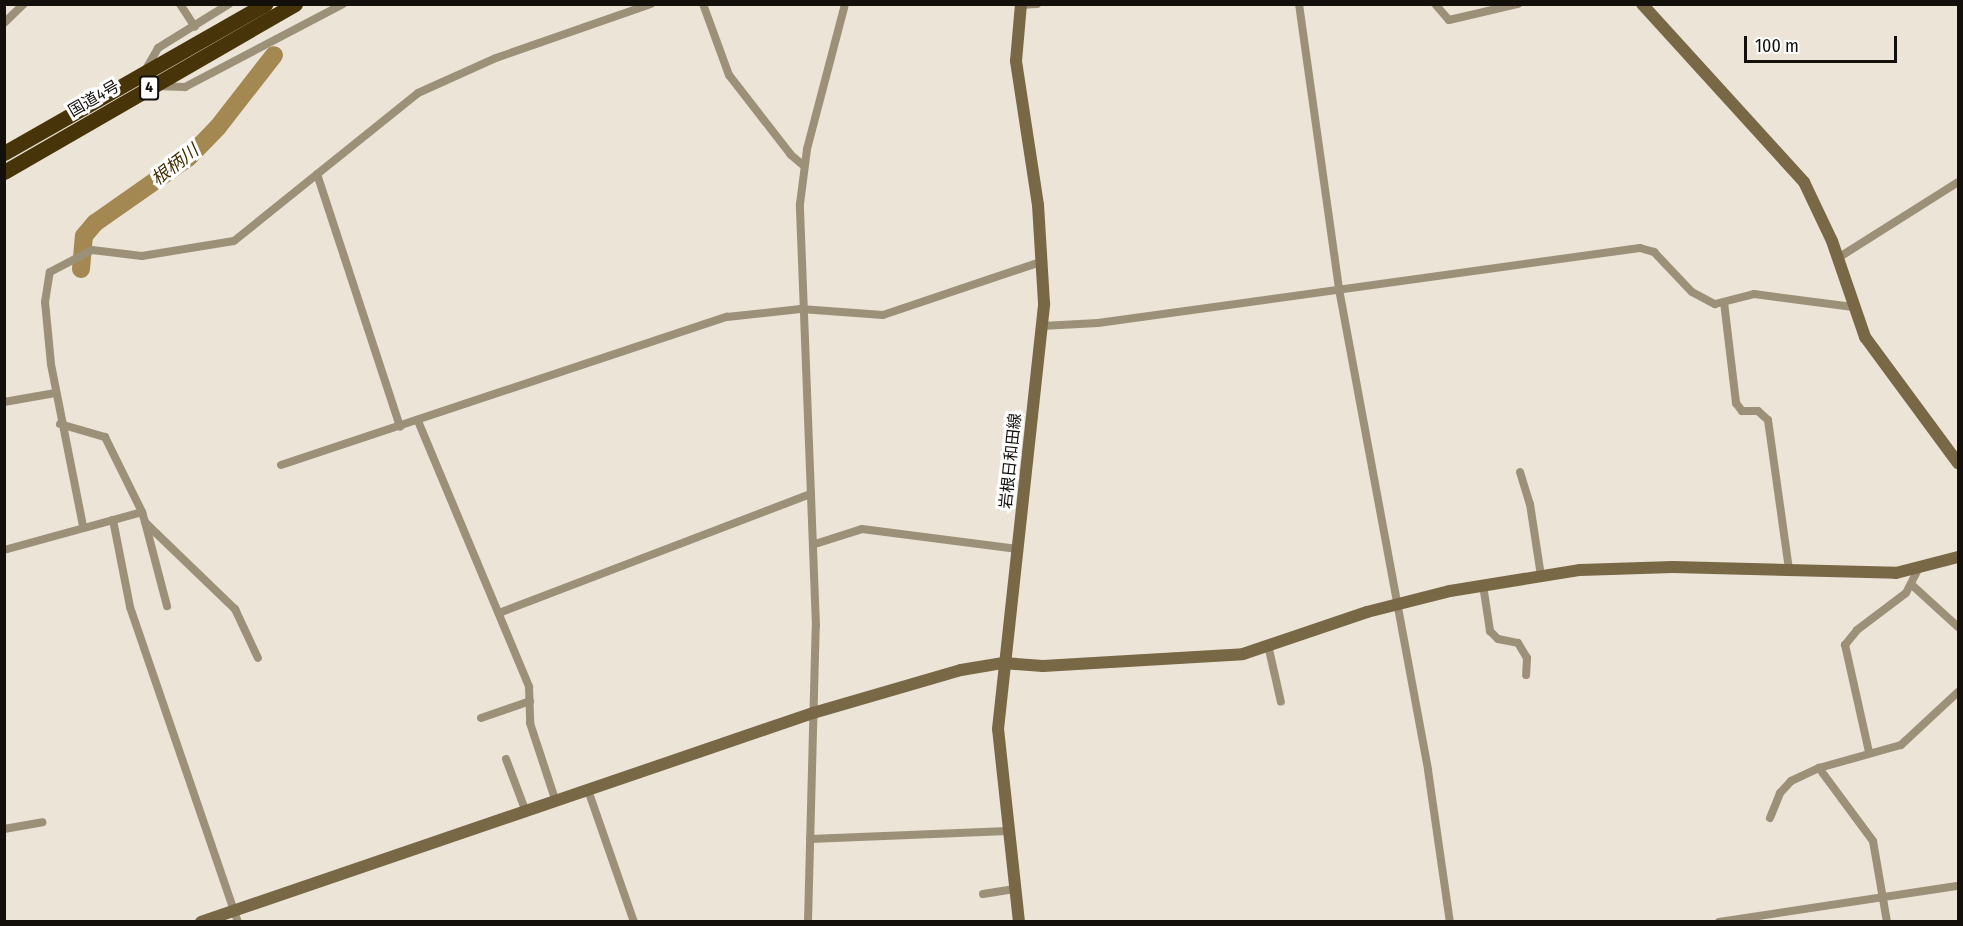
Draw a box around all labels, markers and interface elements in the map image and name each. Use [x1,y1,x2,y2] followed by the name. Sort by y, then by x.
[1747,24,1900,62] scale bar
[1755,35,1799,57] text: 100 m
[138,76,160,100] road number: 4
[65,77,123,121] street label: 国道4号
[147,140,203,190] water label: 根柄川
[996,412,1026,510] street label: 岩根日和田線

